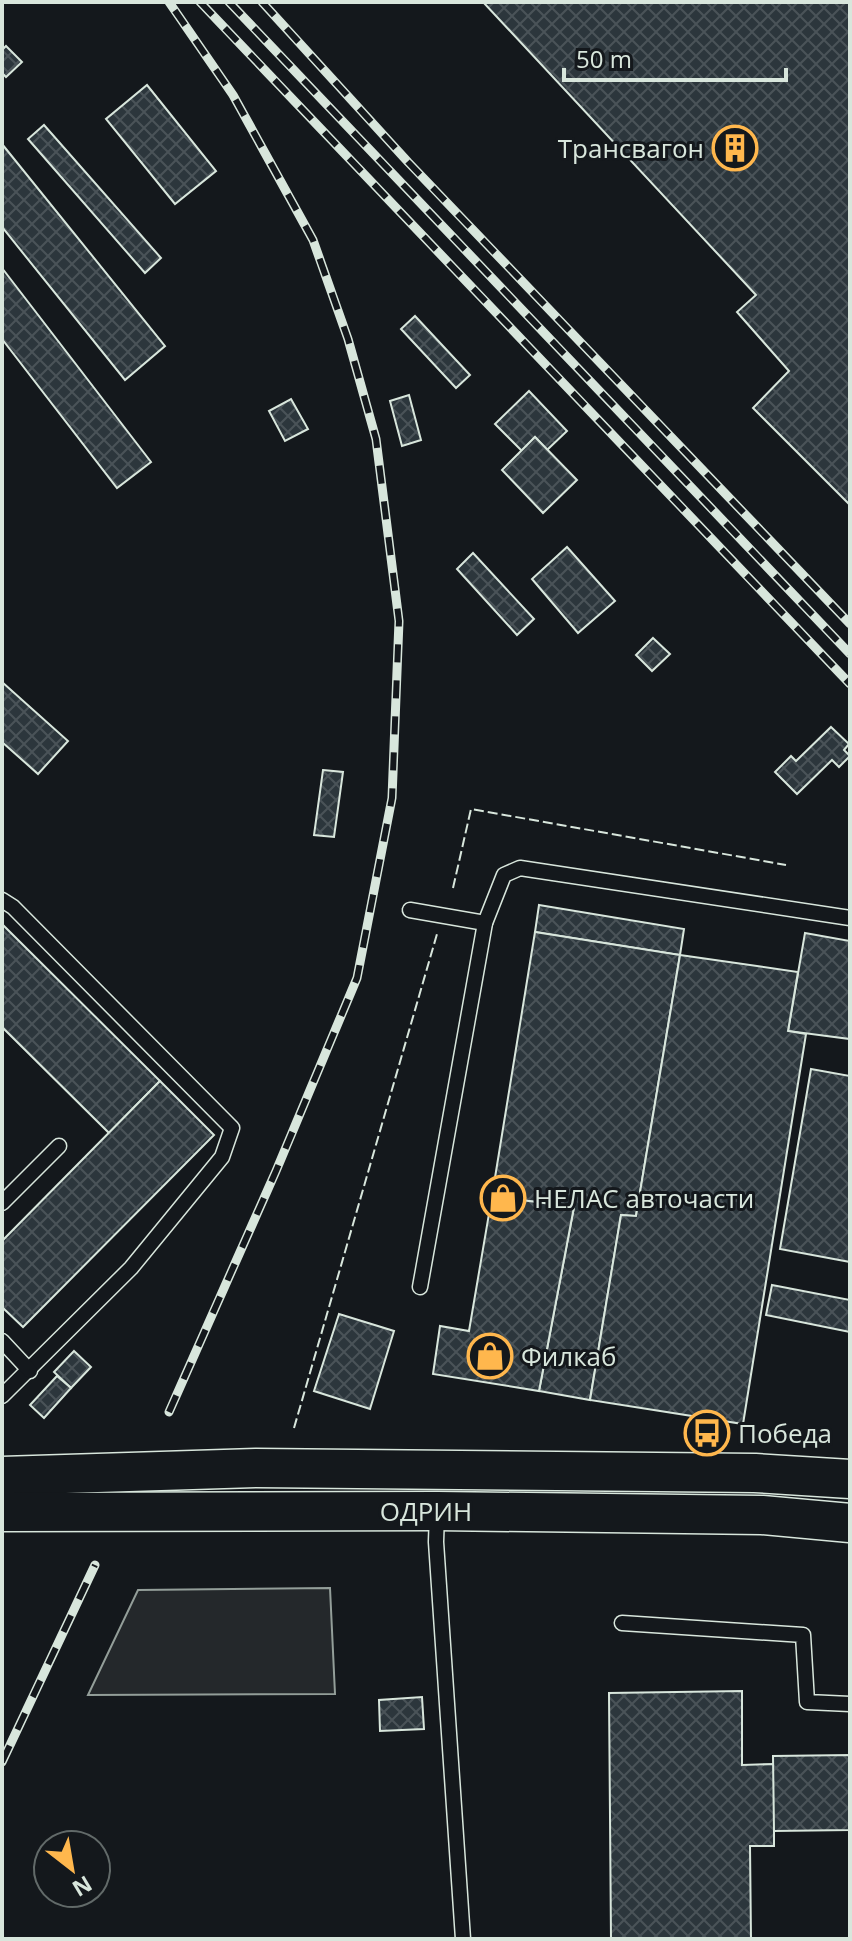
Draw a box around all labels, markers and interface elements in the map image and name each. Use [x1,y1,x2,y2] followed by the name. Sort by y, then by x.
[564,32,786,82] scale bar
[576,42,632,75] text: 50 m
[711,124,759,172] building icon: Tрансвагон
[558,130,704,166] place label: Tрансвагон
[479,1174,527,1222] shop icon: НЕЛАС авточасти
[534,1180,754,1216] place label: НЕЛАС авточасти
[466,1332,514,1380] shop icon: Филкаб
[521,1338,616,1374] place label: Филкаб
[683,1409,731,1457] bus stop icon: Победа
[738,1415,832,1451] place label: Победа
[380,1493,472,1529] street label: ОДРИН
[32,1829,112,1909] north arrow
[67,1870,98,1904] text: N

